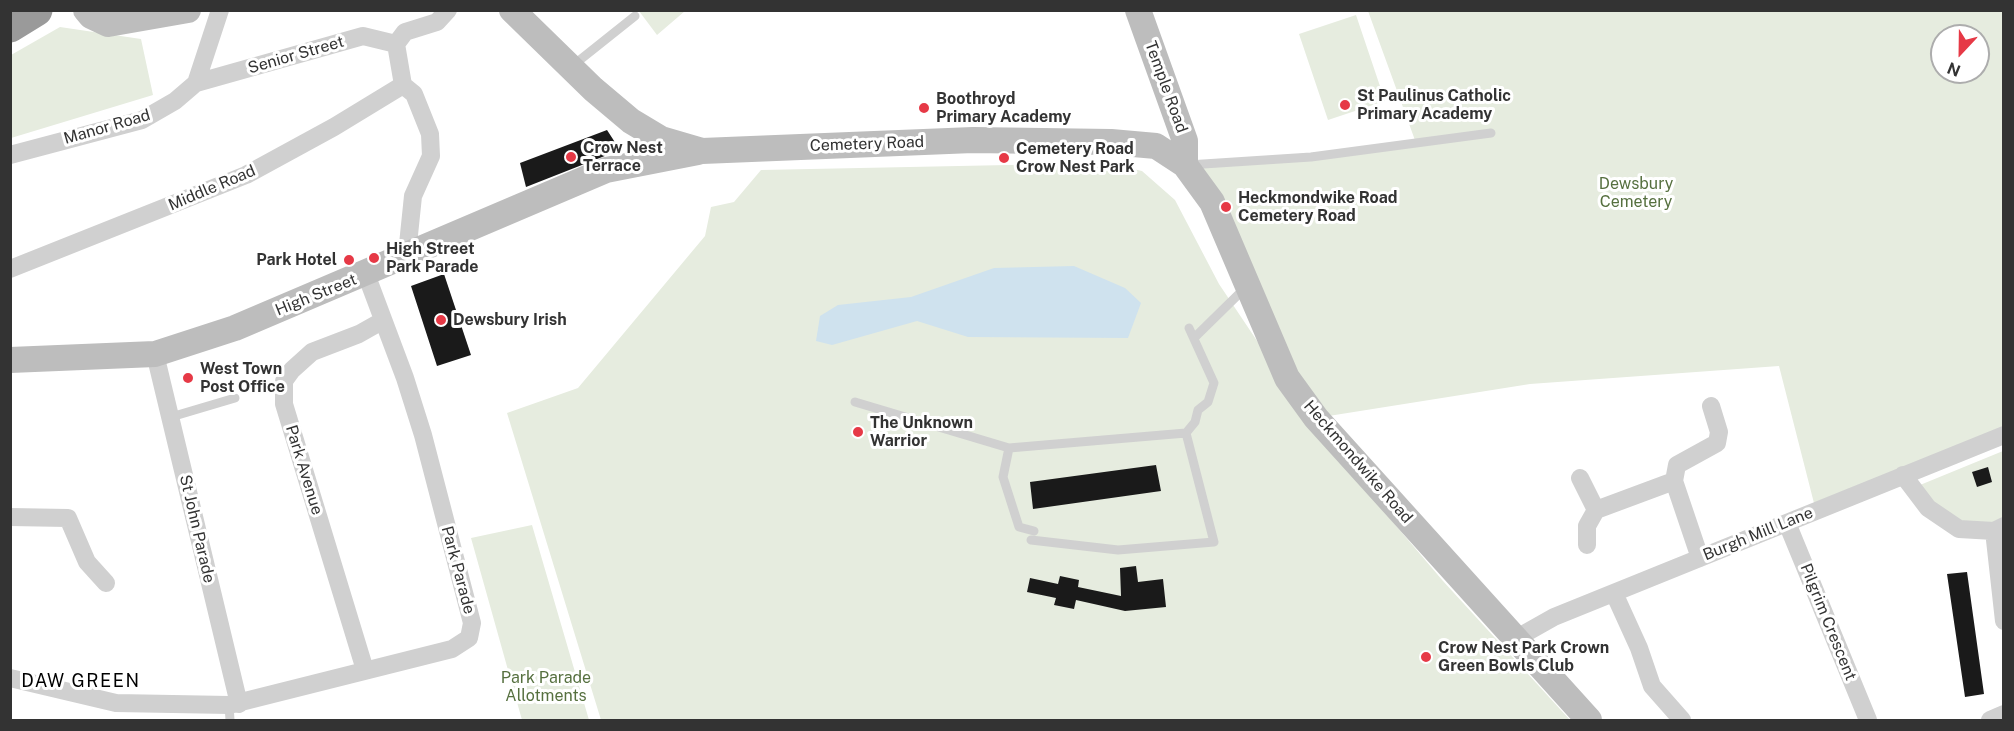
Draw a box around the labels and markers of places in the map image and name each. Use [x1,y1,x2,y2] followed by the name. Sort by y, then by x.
[1357,86,1511,124] place label: St Paulinus Catholic Primary Academy
[936,89,1071,127] place label: Boothroyd Primary Academy
[1338,98,1352,112] marker: St Paulinus Catholic Primary Academy
[917,101,931,115] marker: Boothroyd Primary Academy
[583,138,663,176] place label: Crow Nest Terrace
[1016,139,1135,177] place label: Cemetery Road Crow Nest Park
[564,150,578,164] marker: Crow Nest Terrace
[997,151,1011,165] marker: Cemetery Road Crow Nest Park
[1238,188,1397,226] place label: Heckmondwike Road Cemetery Road
[1219,200,1233,214] marker: Heckmondwike Road Cemetery Road
[386,239,478,277] place label: High Street Park Parade
[256,250,337,270] place label: Park Hotel
[367,251,381,265] marker: High Street Park Parade
[342,253,356,267] marker: Park Hotel
[453,310,567,330] place label: Dewsbury Irish
[434,313,448,327] marker: Dewsbury Irish
[200,359,285,397] place label: West Town Post Office
[181,371,195,385] marker: West Town Post Office
[870,413,973,451] place label: The Unknown Warrior
[851,425,865,439] marker: The Unknown Warrior
[1438,638,1609,676] place label: Crow Nest Park Crown Green Bowls Club
[1419,650,1433,664] marker: Crow Nest Park Crown Green Bowls Club

